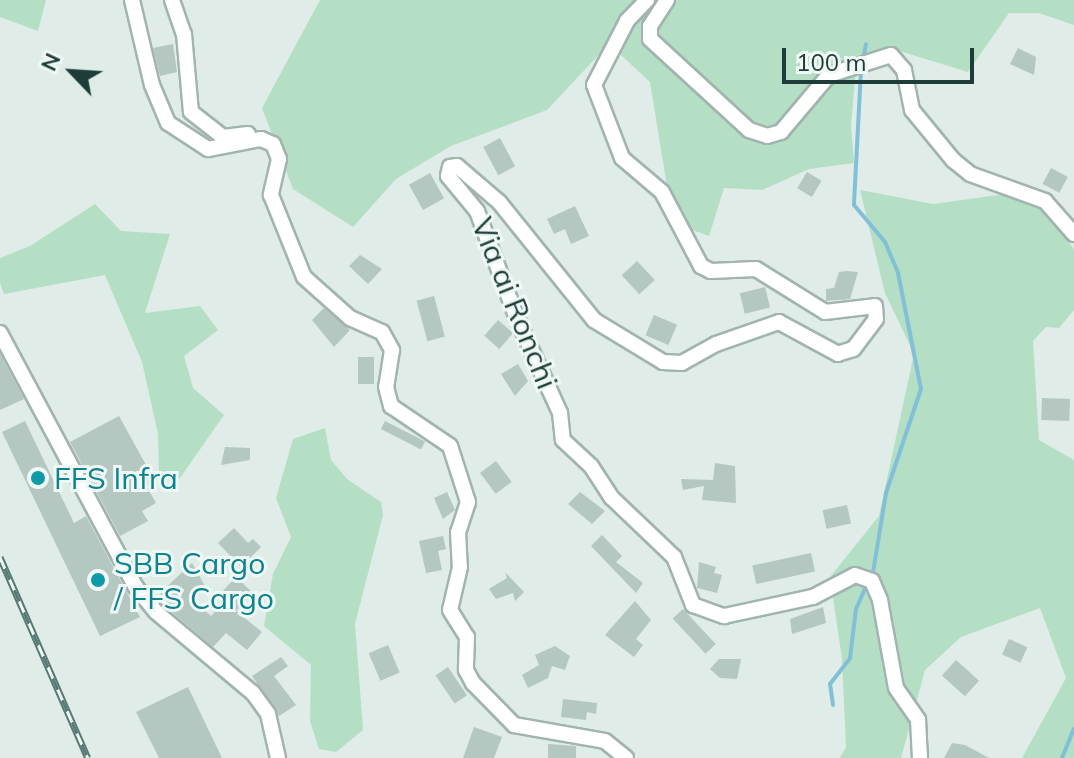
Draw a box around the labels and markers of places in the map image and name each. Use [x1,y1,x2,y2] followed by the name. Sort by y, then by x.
[54,460,178,496] place label: FFS Infra
[29,469,47,487] marker: FFS Infra
[114,545,274,616] place label: SBB Cargo / FFS Cargo
[89,571,107,589] marker: SBB Cargo / FFS Cargo

